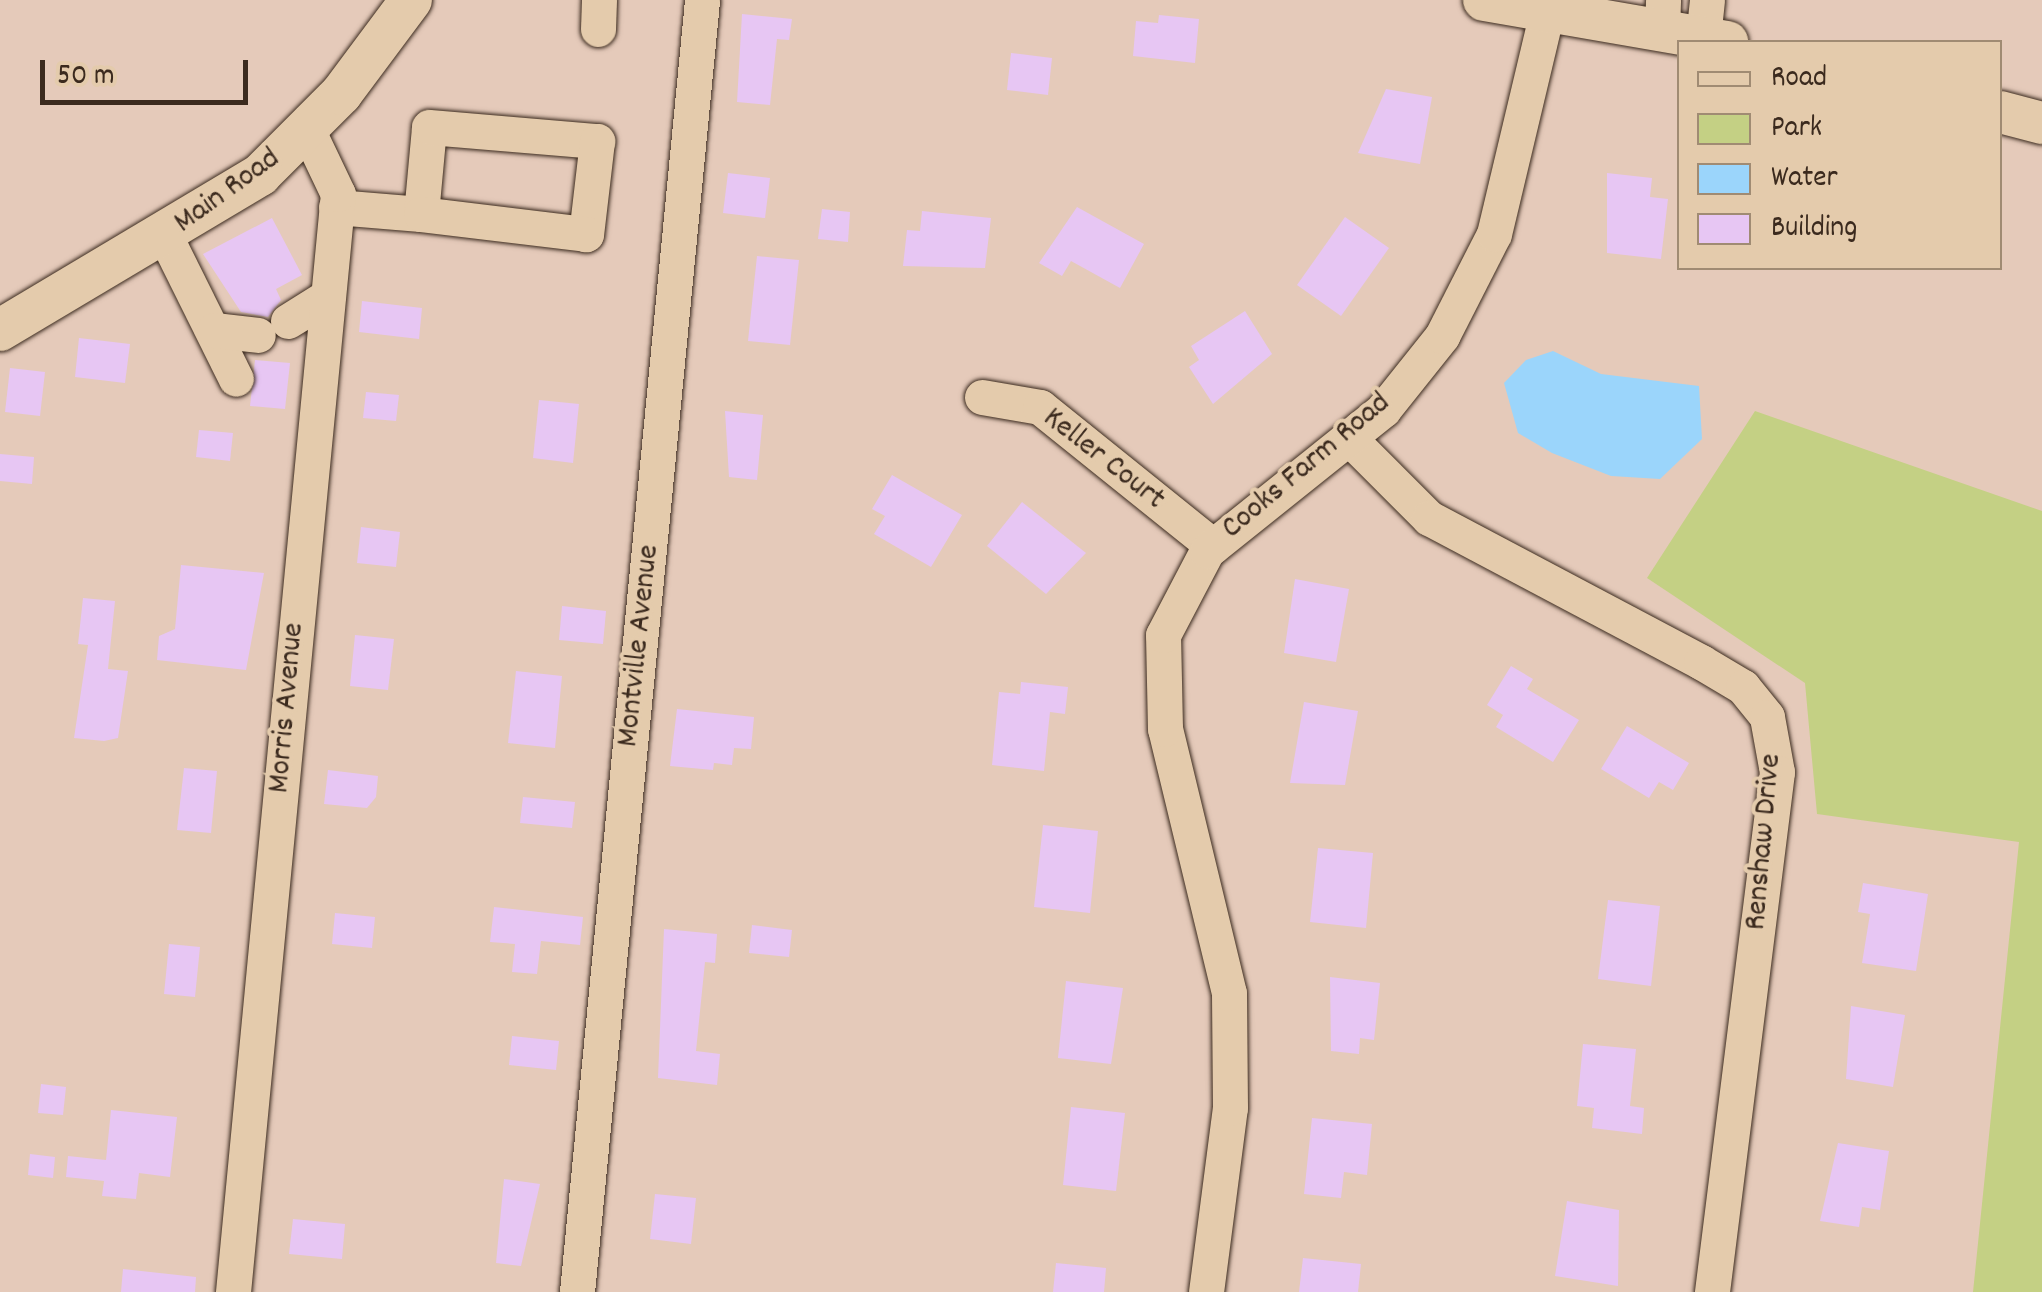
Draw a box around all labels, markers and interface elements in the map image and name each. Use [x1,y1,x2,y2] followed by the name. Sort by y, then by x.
[45,40,252,102] scale bar
[1677,40,2002,270] legend
[57,56,115,99] text: 50 m
[1771,58,1827,101] text: Road
[1771,108,1822,151] text: Park
[168,141,288,243] street label: Main Road
[1771,158,1838,201] text: Water
[1771,208,1857,251] text: Building
[1215,385,1399,549] street label: Cooks Farm Road
[1034,400,1172,520] street label: Keller Court
[610,543,670,749] street label: Montville Avenue
[261,621,315,795] street label: Morris Avenue
[1738,752,1792,932] street label: Renshaw Drive

